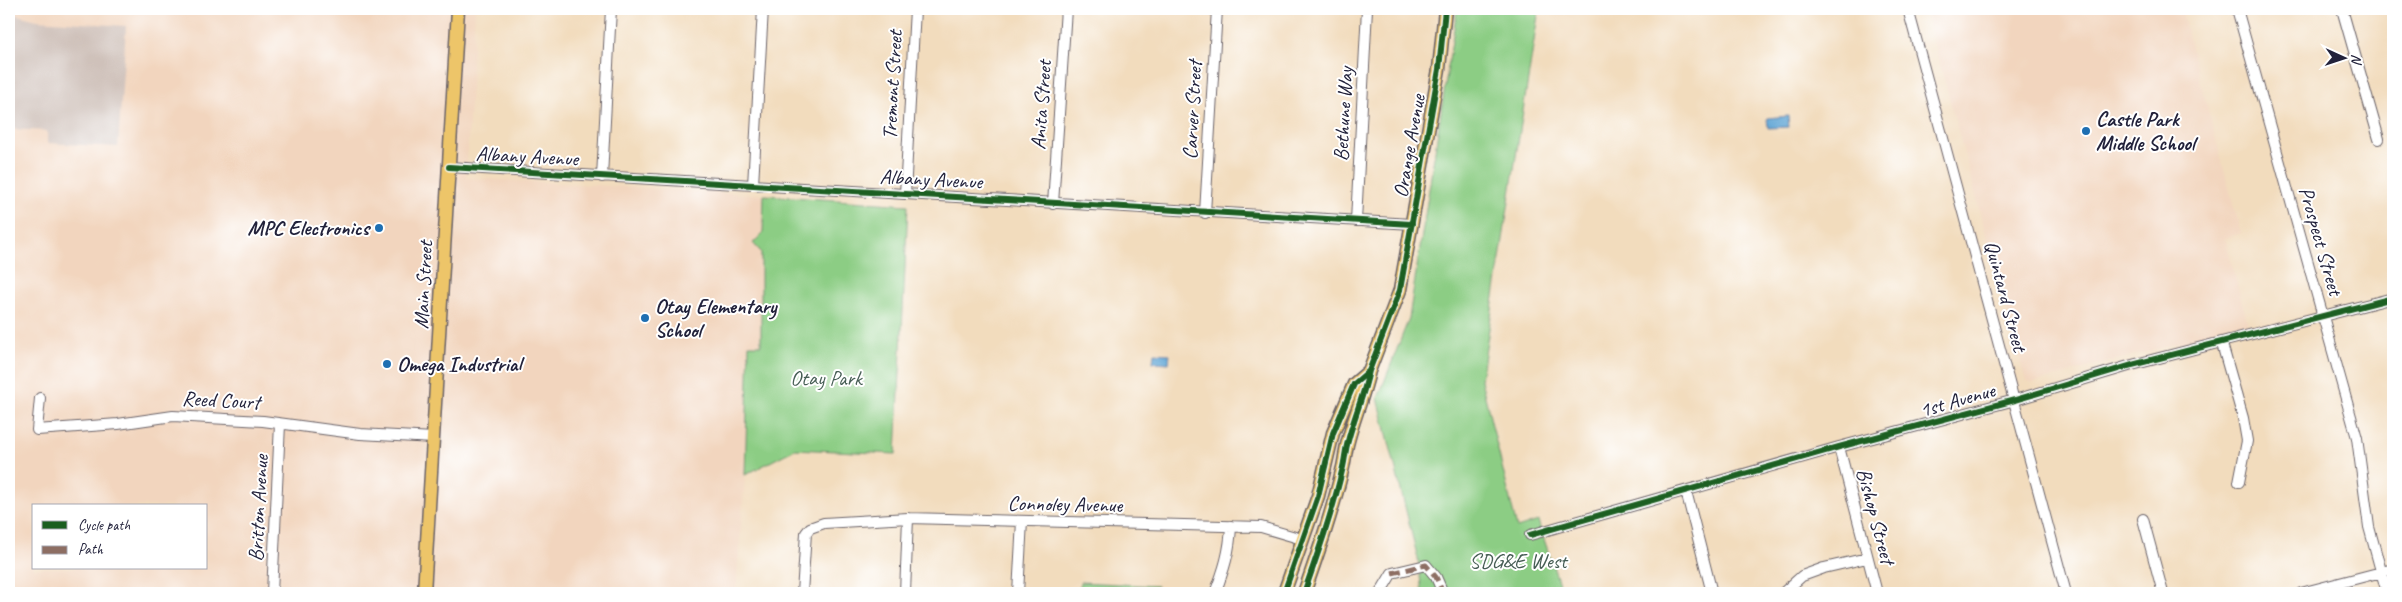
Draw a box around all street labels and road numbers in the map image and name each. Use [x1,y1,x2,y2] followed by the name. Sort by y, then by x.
[876,28,908,140] street label: Tremont Street
[1025,57,1057,151] street label: Anita Street
[1176,57,1208,160] street label: Carver Street
[1328,64,1359,162] street label: Bethune Way
[1387,91,1431,200] street label: Orange Avenue
[475,140,581,172] street label: Albany Avenue
[879,163,985,195] street label: Albany Avenue
[2293,184,2349,300] street label: Prospect Street
[408,238,438,330] street label: Main Street
[1979,238,2034,356] street label: Quintard Street
[1916,377,1999,423] street label: 1st Avenue
[181,385,264,415] street label: Reed Court
[242,453,274,562] street label: Britton Avenue
[1851,465,1902,570] street label: Bishop Street
[1007,490,1124,518] street label: Connoley Avenue

